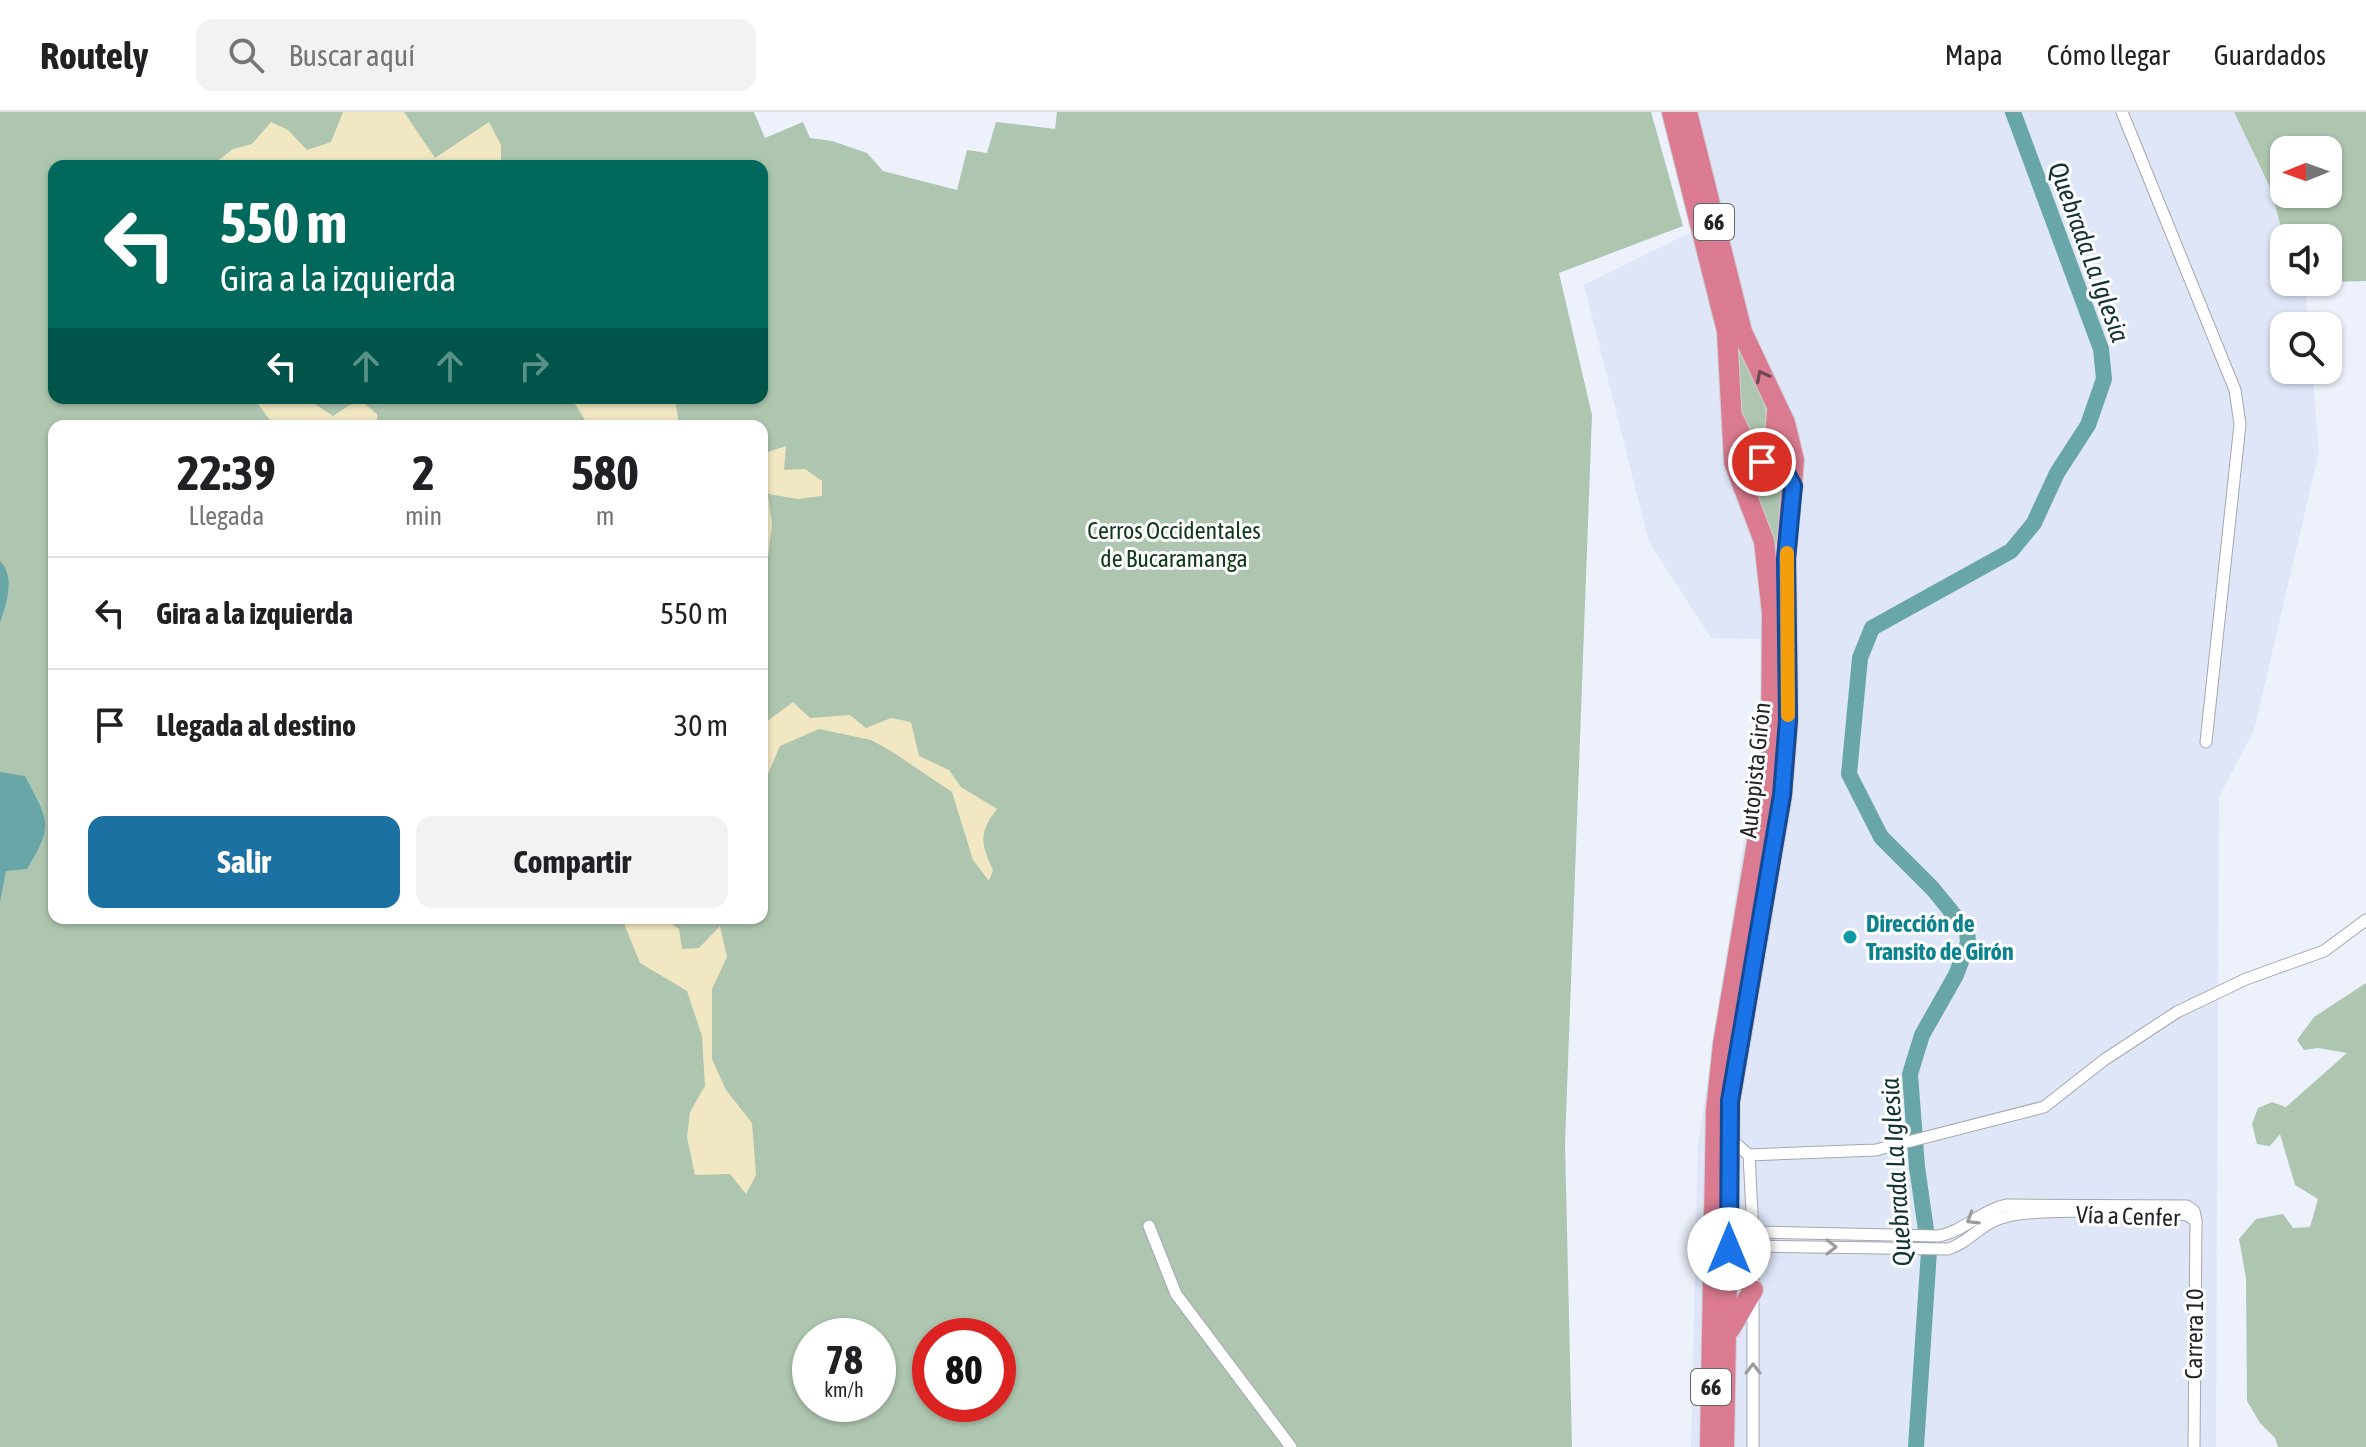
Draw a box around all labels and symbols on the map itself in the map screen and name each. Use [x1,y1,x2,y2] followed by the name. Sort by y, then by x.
[2270,136,2342,208] north arrow
[2043,158,2135,346] water label: Quebrada La Iglesia
[1694,204,1734,240] road number: 66
[1757,369,1772,384] one-way arrow
[1728,428,1796,496] pin
[1087,517,1261,572] park label: Cerros Occidentales de Bucaramanga
[1734,701,1776,839] street label: Autopista Girón
[1866,910,2014,965] place label: Dirección de Transito de Girón
[1841,928,1859,946] marker: Dirección de Transito de Girón
[1874,1077,1918,1267] water label: Quebrada La Iglesia
[2075,1201,2181,1231] street label: Vía a Cenfer
[1687,1207,1771,1291] position arrow
[1967,1209,1981,1224] one-way arrow
[1825,1238,1838,1256] one-way arrow
[2180,1288,2208,1380] street label: Carrera 10
[912,1318,1016,1422] speed limit sign: 80
[1744,1362,1762,1375] one-way arrow
[1691,1369,1731,1405] road number: 66

